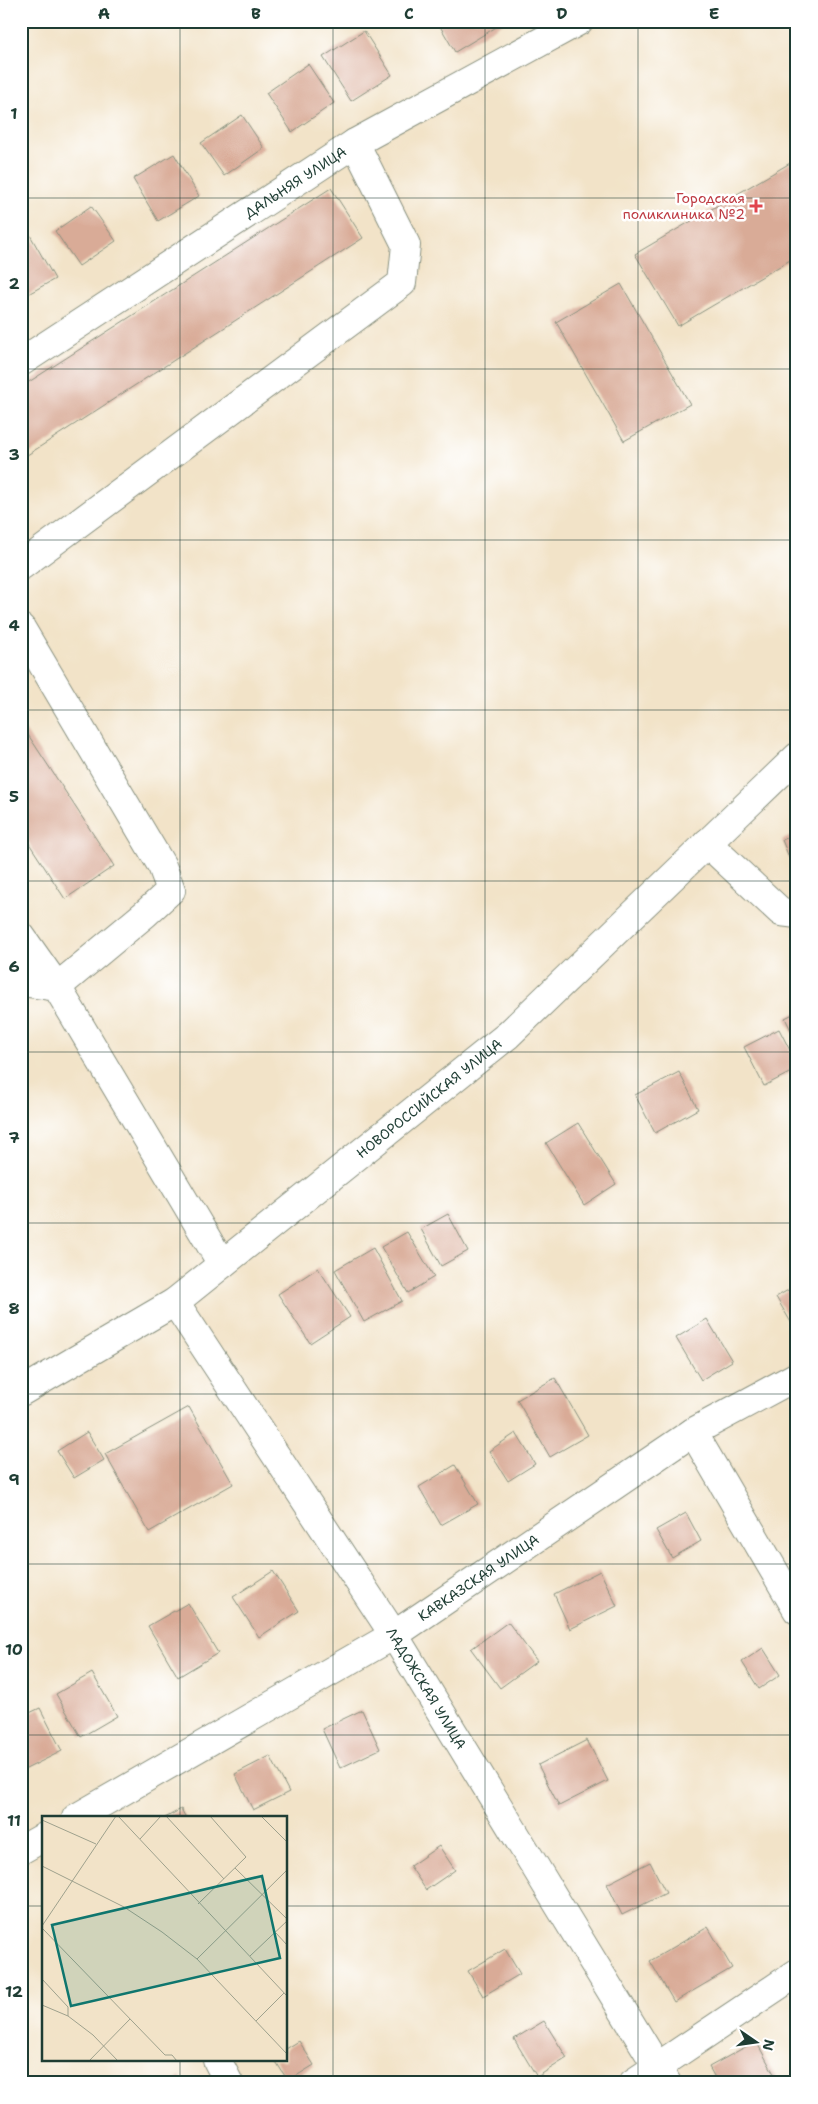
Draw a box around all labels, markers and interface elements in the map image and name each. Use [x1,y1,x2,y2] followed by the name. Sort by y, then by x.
[98,3,110,24] text: A
[251,3,261,24] text: B
[404,3,414,24] text: C
[556,3,568,24] text: D
[709,3,719,24] text: E
[10,103,18,124] text: 1
[241,142,350,222] street label: ДАЛЬНЯЯ УЛИЦА
[623,189,745,223] place label: Городская поликлиника №2
[749,199,763,213] marker: Городская поликлиника №2
[8,273,20,294] text: 2
[8,444,20,465] text: 3
[8,615,20,636] text: 4
[9,786,19,807] text: 5
[8,956,20,977] text: 6
[353,1034,506,1162] street label: НОВОРОССИЙСКАЯ УЛИЦА
[8,1127,20,1148] text: 7
[8,1298,20,1319] text: 8
[8,1469,20,1490] text: 9
[415,1530,542,1625] street label: КАВКАЗСКАЯ УЛИЦА
[382,1624,470,1753] street label: ЛАДОЖСКАЯ УЛИЦА
[5,1639,23,1660] text: 10
[7,1810,21,1831] text: 11
[42,1816,288,2062] inset map
[5,1981,23,2002] text: 12
[730,2016,780,2066] north arrow
[759,2037,779,2052] text: N

